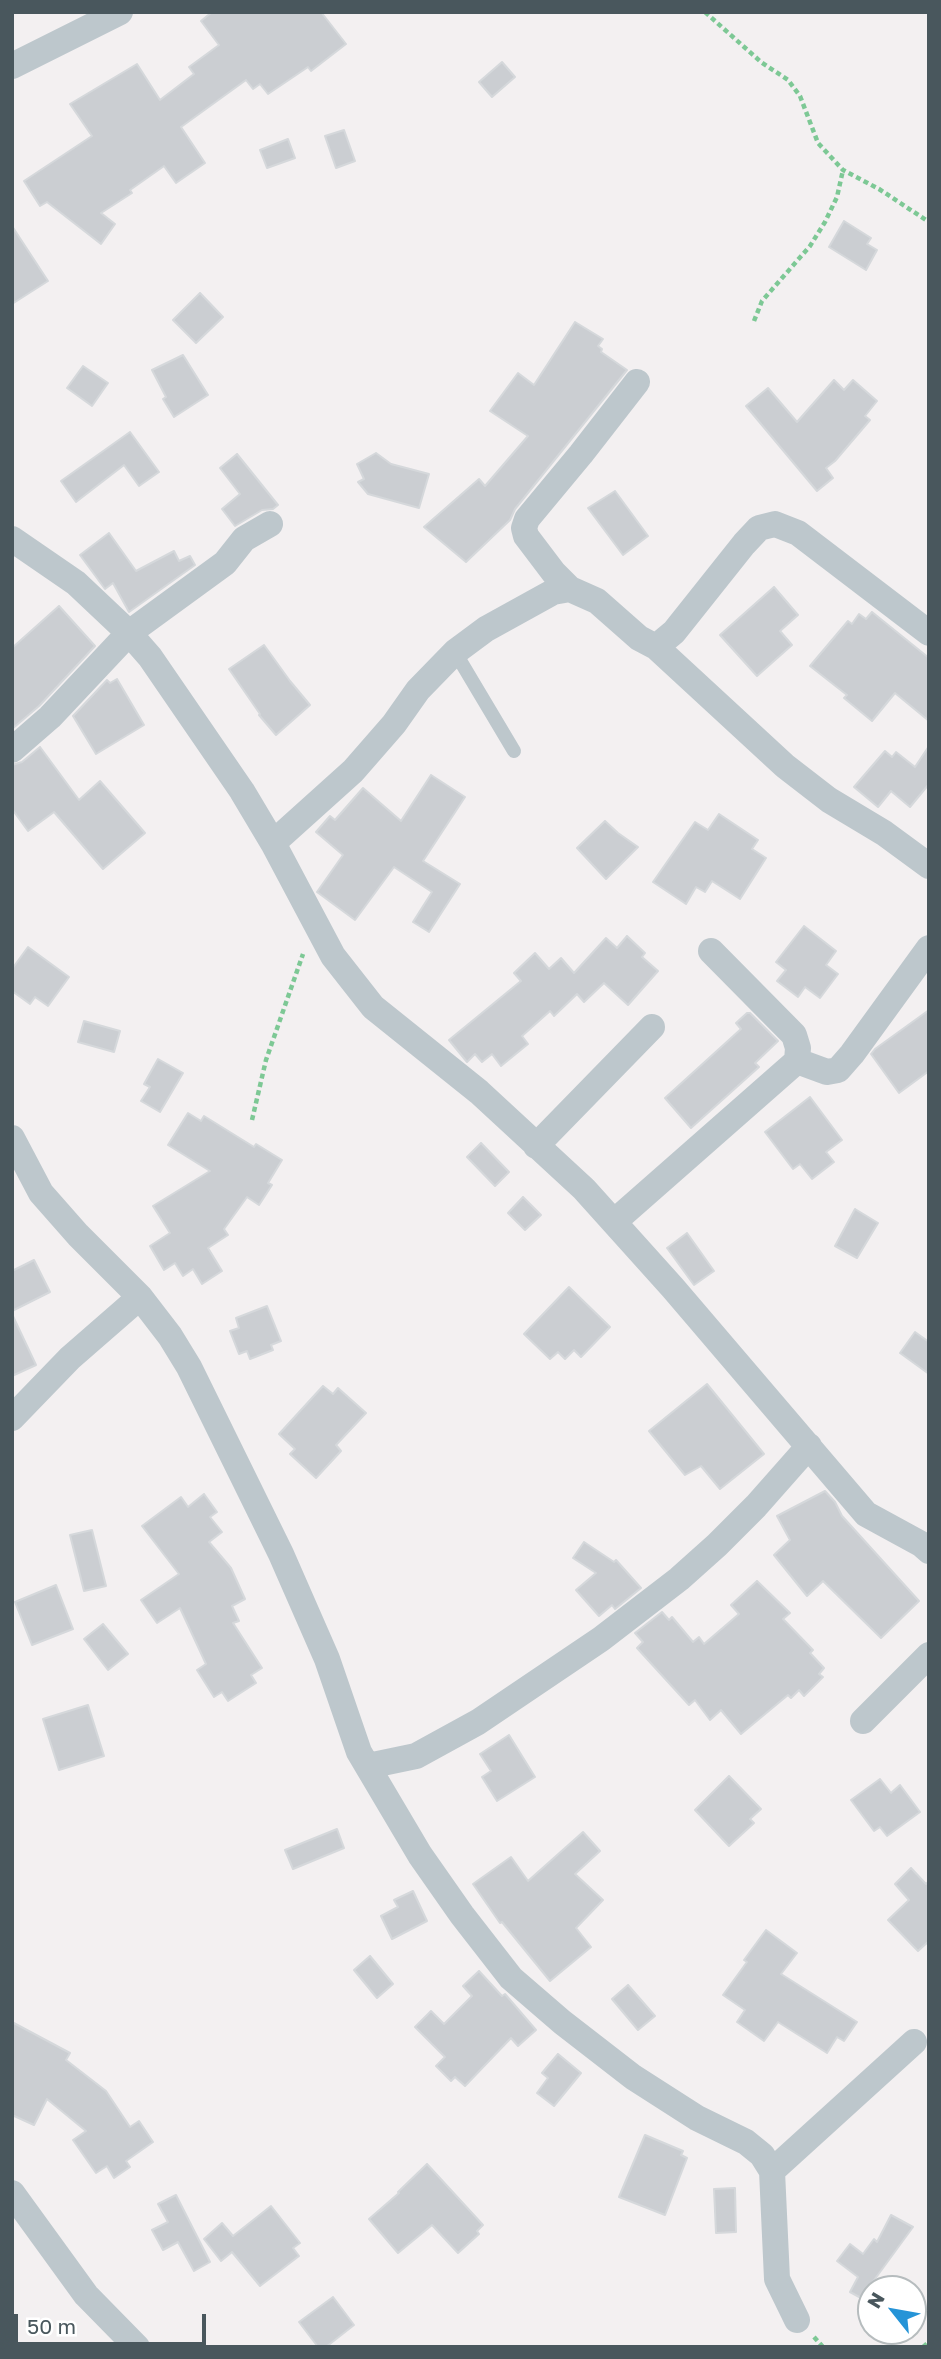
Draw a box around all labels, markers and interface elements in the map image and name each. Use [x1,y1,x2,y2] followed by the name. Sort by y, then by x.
[857,2275,927,2345] north arrow
[862,2288,889,2312] text: N
[18,2300,210,2344] scale bar
[27,2313,76,2339] text: 50 m

